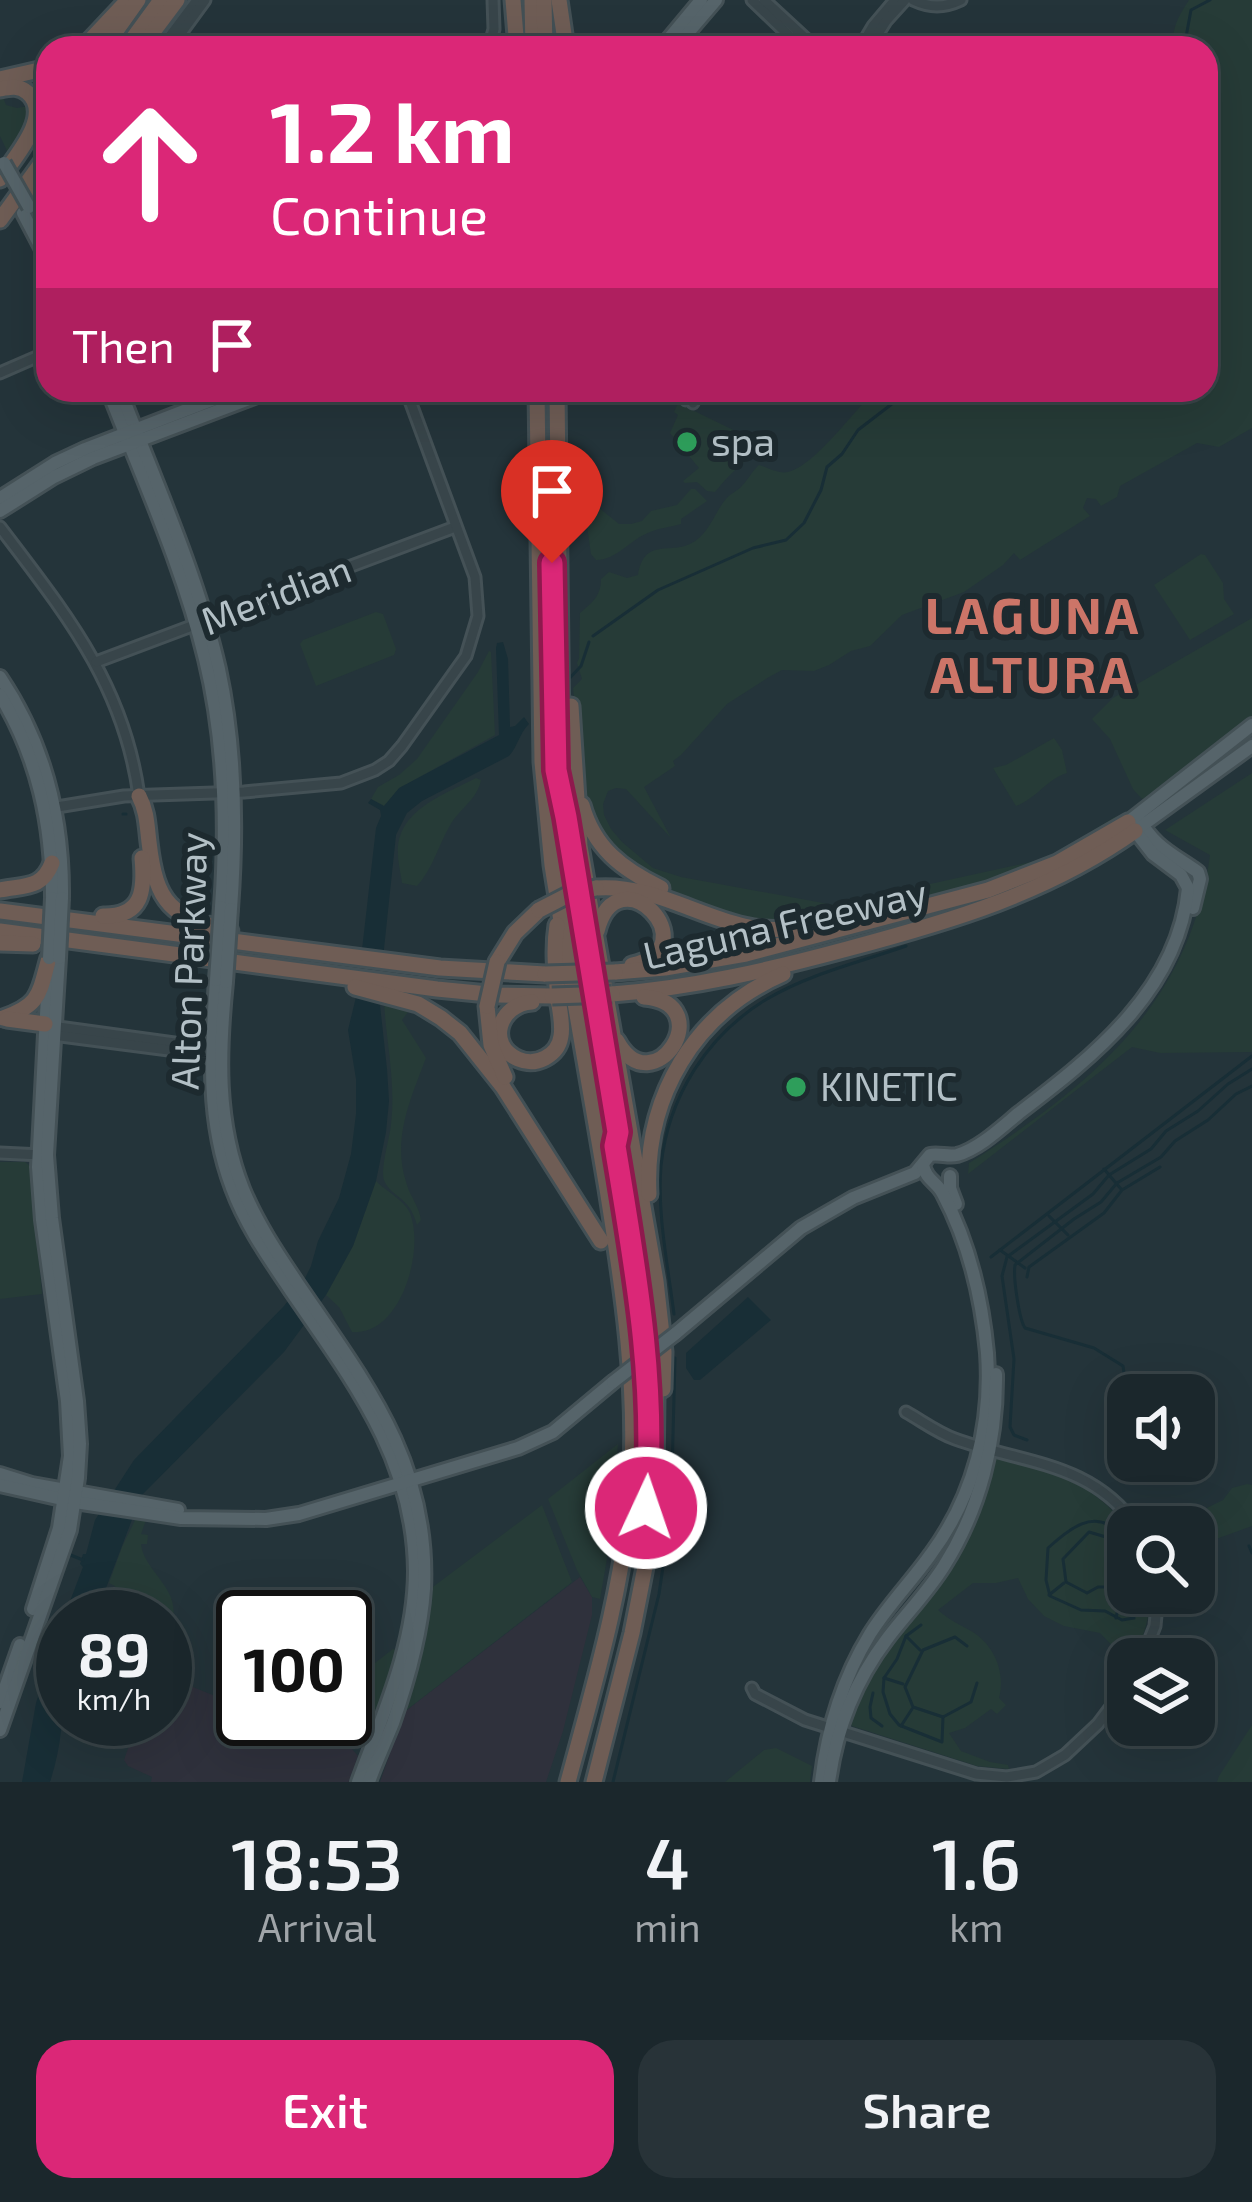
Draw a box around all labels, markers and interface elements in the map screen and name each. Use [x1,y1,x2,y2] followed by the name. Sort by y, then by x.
[270,79,515,180] text: 1.2 km
[72,84,228,240] icon: ahead
[270,181,488,246] text: Continue
[199,312,265,378] icon: arrive
[72,318,175,372] text: Then
[711,417,775,464] place label: spa
[674,429,700,455] marker: spa
[501,440,603,563] pin
[519,458,585,524] icon: arrive
[194,544,357,644] street label: Meridian
[925,583,1141,703] district label: LAGUNA ALTURA
[160,831,215,1091] street label: Alton Parkway
[638,867,931,978] street label: Laguna Freeway
[820,1062,958,1109] place label: KINETIC
[783,1074,809,1100] marker: KINETIC
[1107,1374,1215,1746] map controls
[1107,1374,1215,1482] button: sound
[583,1445,709,1571] position arrow
[1107,1506,1215,1614] button: search
[216,1590,372,1746] speed limit sign: 100
[78,1617,150,1689] text: 89
[1107,1638,1215,1746] button: layers
[77,1680,151,1716] text: km/h
[231,1818,403,1904] text: 18:53
[645,1818,690,1904] text: 4
[932,1818,1021,1904] text: 1.6
[258,1903,376,1950] text: Arrival
[634,1903,701,1950] text: min
[949,1903,1003,1950] text: km
[36,2040,614,2178] button: Exit
[638,2040,1216,2178] button: Share

